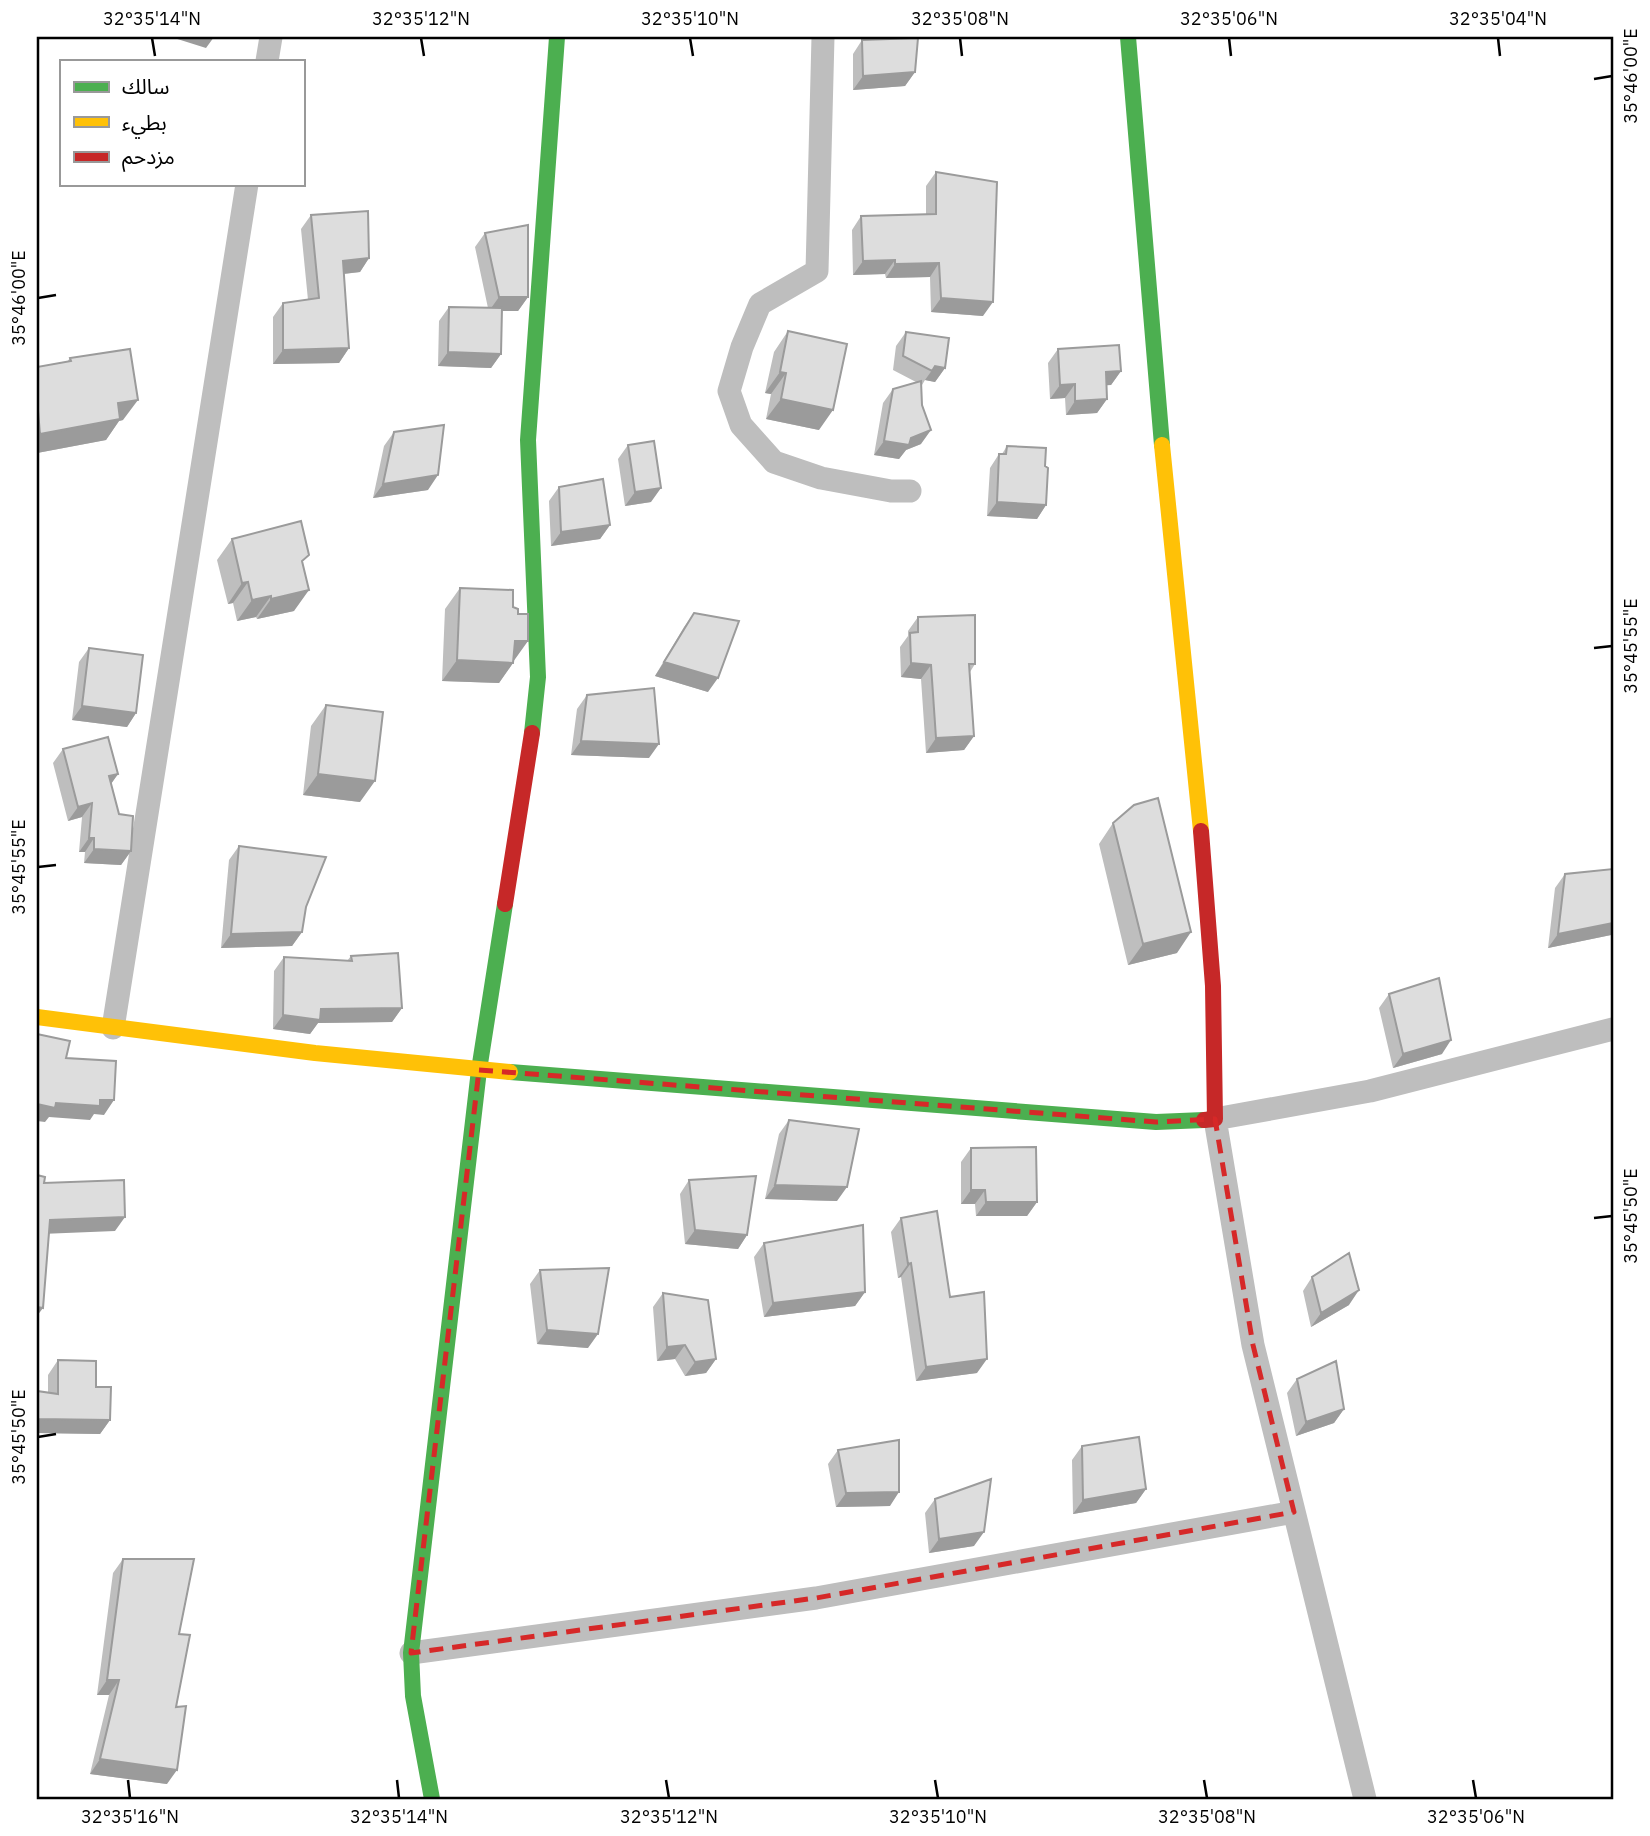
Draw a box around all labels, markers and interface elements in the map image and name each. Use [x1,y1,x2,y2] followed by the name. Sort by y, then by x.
[103,7,201,30] text: 32°35'14"N
[372,7,470,30] text: 32°35'12"N
[641,7,739,30] text: 32°35'10"N
[911,7,1009,30] text: 32°35'08"N
[1180,7,1278,30] text: 32°35'06"N
[1449,7,1547,30] text: 32°35'04"N
[1619,28,1642,124] text: 35°46'00"E
[60,60,304,186] legend
[122,72,169,100] text: سالك
[122,108,167,139] text: بطيء
[122,142,175,172] text: مزدحم
[7,250,30,346] text: 35°46'00"E
[1619,598,1642,694] text: 35°45'55"E
[7,819,30,915] text: 35°45'55"E
[1619,1168,1642,1264] text: 35°45'50"E
[7,1389,30,1485] text: 35°45'50"E
[81,1805,179,1828] text: 32°35'16"N
[350,1805,448,1828] text: 32°35'14"N
[620,1805,718,1828] text: 32°35'12"N
[889,1805,987,1828] text: 32°35'10"N
[1158,1805,1256,1828] text: 32°35'08"N
[1427,1805,1525,1828] text: 32°35'06"N

